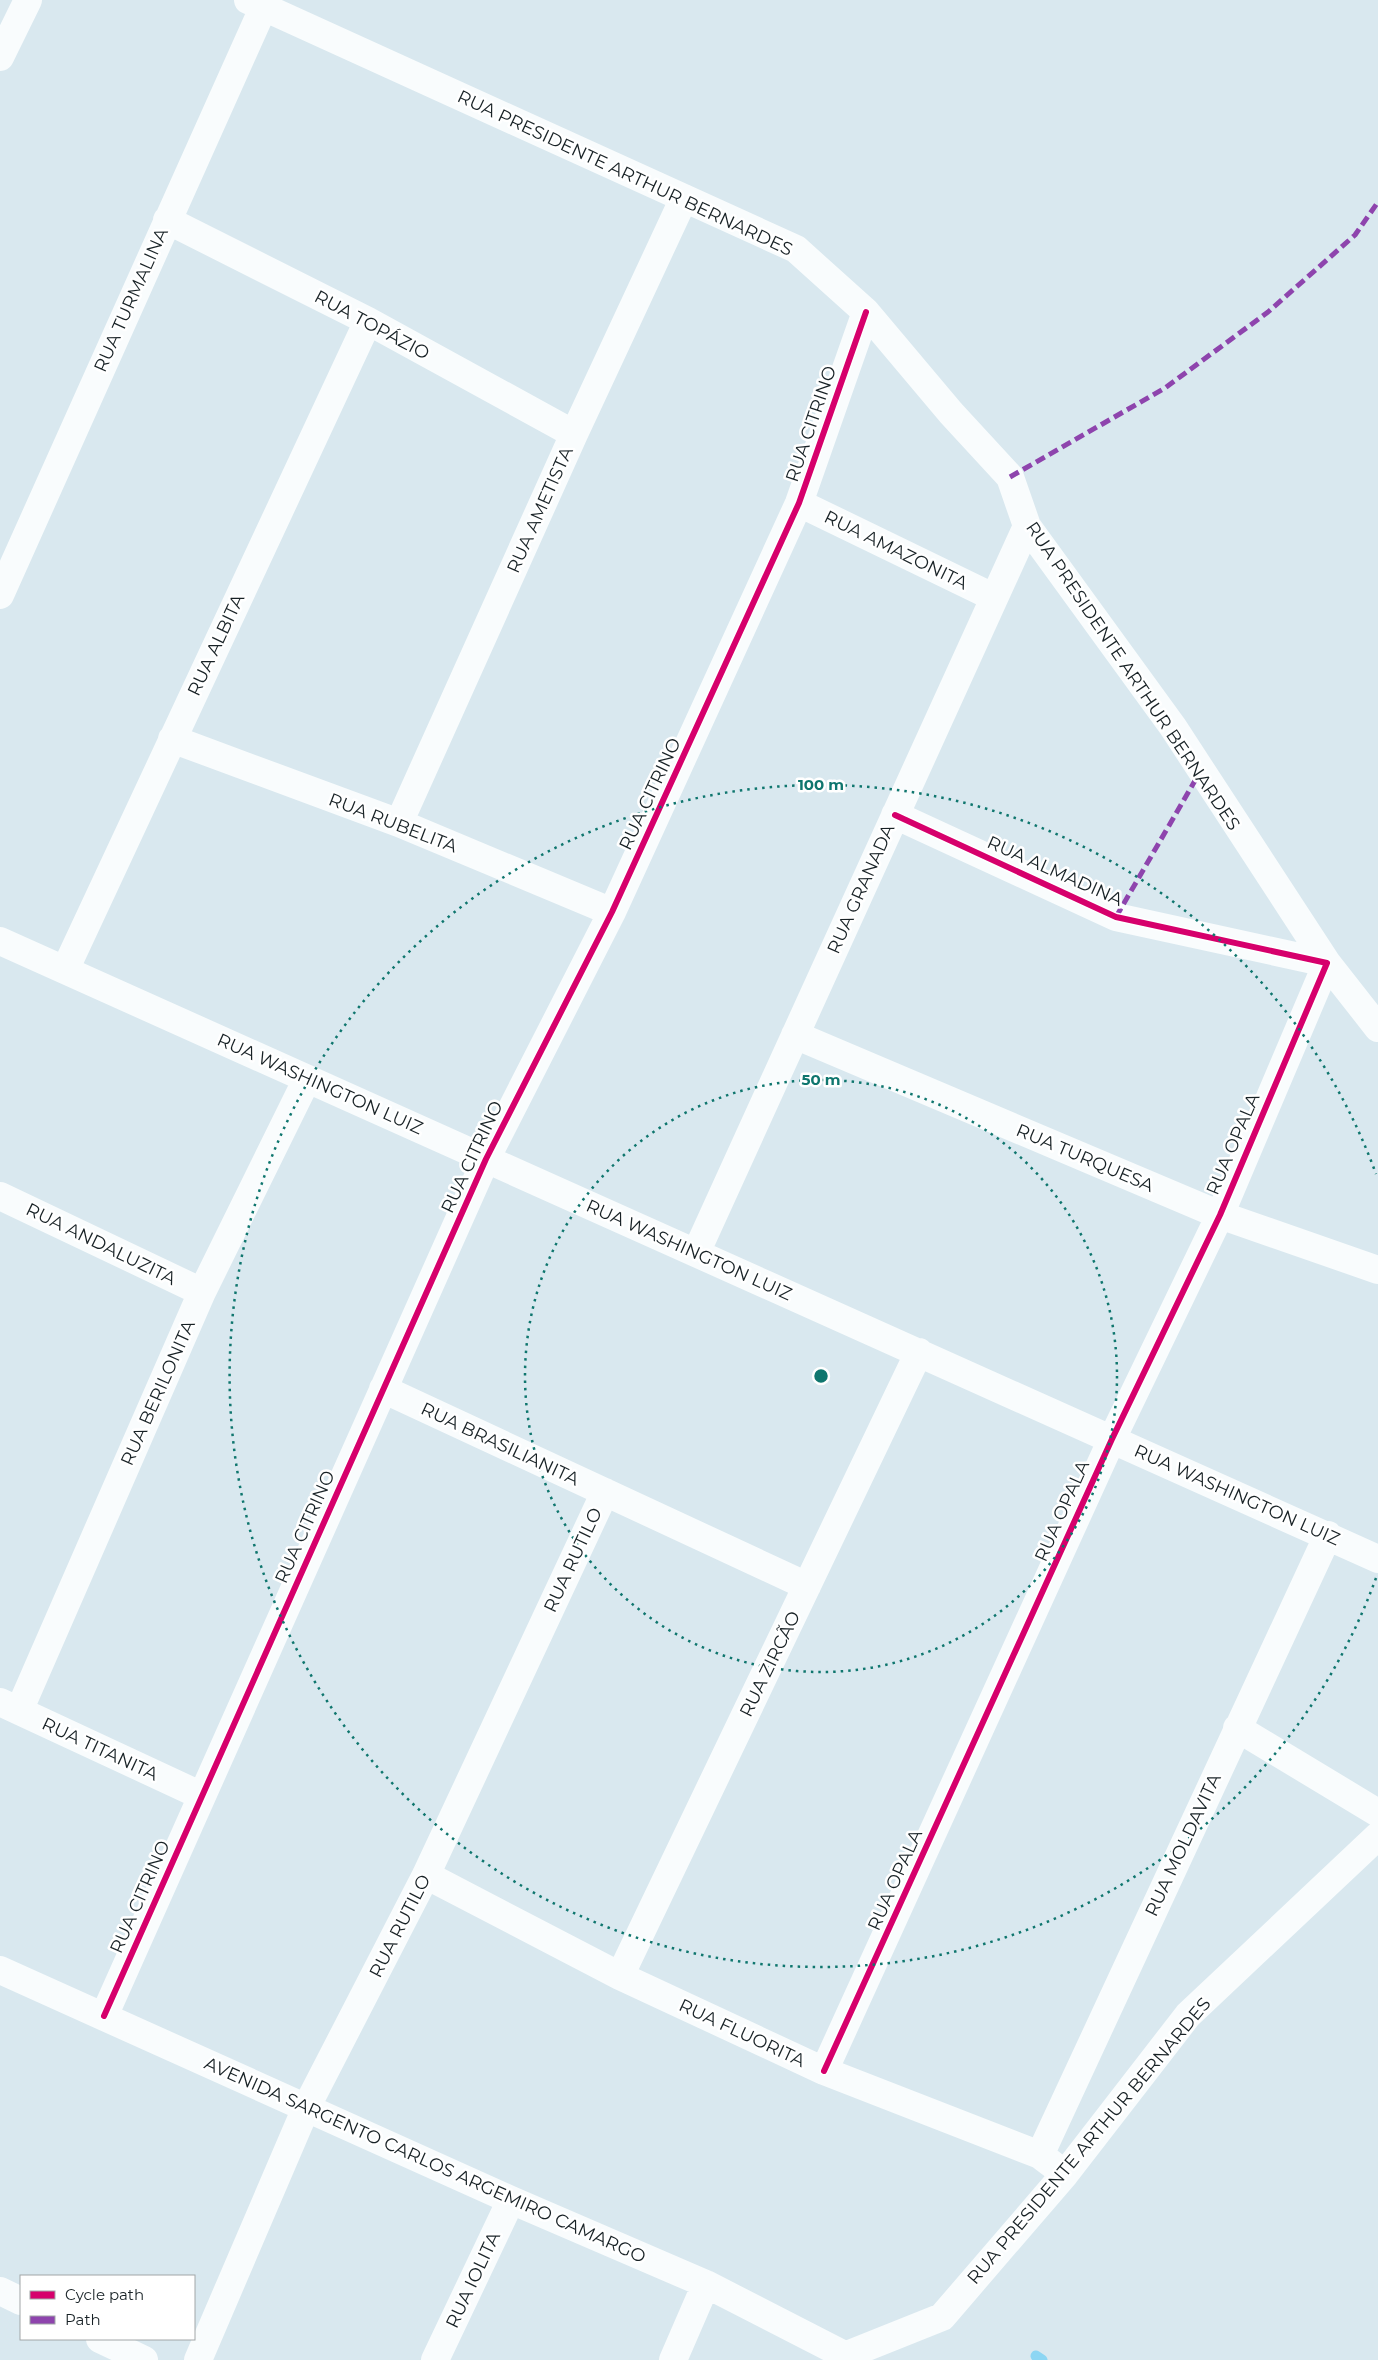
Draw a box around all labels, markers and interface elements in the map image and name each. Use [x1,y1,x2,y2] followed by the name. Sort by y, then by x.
[454,85,796,261] street label: RUA PRESIDENTE ARTHUR BERNARDES
[89,224,173,376] street label: RUA TURMALINA
[311,285,433,365] street label: RUA TOPÁZIO
[781,363,841,485] street label: RUA CITRINO
[502,443,578,577] street label: RUA AMETISTA
[821,506,971,594] street label: RUA AMAZONITA
[1021,518,1245,834] street label: RUA PRESIDENTE ARTHUR BERNARDES
[183,591,249,699] street label: RUA ALBITA
[614,734,686,854] street label: RUA CITRINO
[798,775,844,794] text: 100 m
[326,788,461,858] street label: RUA RUBELITA
[823,821,899,957] street label: RUA GRANADA
[984,831,1126,911] street label: RUA ALMADINA
[214,1029,427,1140] street label: RUA WASHINGTON LUIZ
[801,1070,841,1089] text: 50 m
[1202,1090,1264,1198] street label: RUA OPALA
[436,1097,508,1217] street label: RUA CITRINO
[1013,1119,1157,1197] street label: RUA TURQUESA
[583,1195,796,1306] street label: RUA WASHINGTON LUIZ
[22,1198,180,1290] street label: RUA ANDALUZITA
[116,1317,200,1469] street label: RUA BERILONITA
[812,1367,830,1385] centre of rings
[417,1398,583,1490] street label: RUA BRASILIANITA
[1131,1440,1344,1551] street label: RUA WASHINGTON LUIZ
[1030,1457,1094,1565] street label: RUA OPALA
[270,1467,340,1587] street label: RUA CITRINO
[539,1504,607,1616] street label: RUA RUTILO
[735,1607,805,1721] street label: RUA ZIRCÃO
[38,1712,162,1786] street label: RUA TITANITA
[1140,1770,1226,1920] street label: RUA MOLDAVITA
[863,1826,927,1934] street label: RUA OPALA
[105,1837,175,1957] street label: RUA CITRINO
[365,1871,435,1981] street label: RUA RUTILO
[962,1993,1216,2289] street label: RUA PRESIDENTE ARTHUR BERNARDES
[675,1994,809,2072] street label: RUA FLUORITA
[201,2052,649,2268] street label: AVENIDA SARGENTO CARLOS ARGEMIRO CAMARGO
[441,2228,505,2332] street label: RUA IOLITA
[20,2275,195,2340] legend
[65,2285,144,2304] text: Cycle path
[65,2310,101,2329] text: Path

